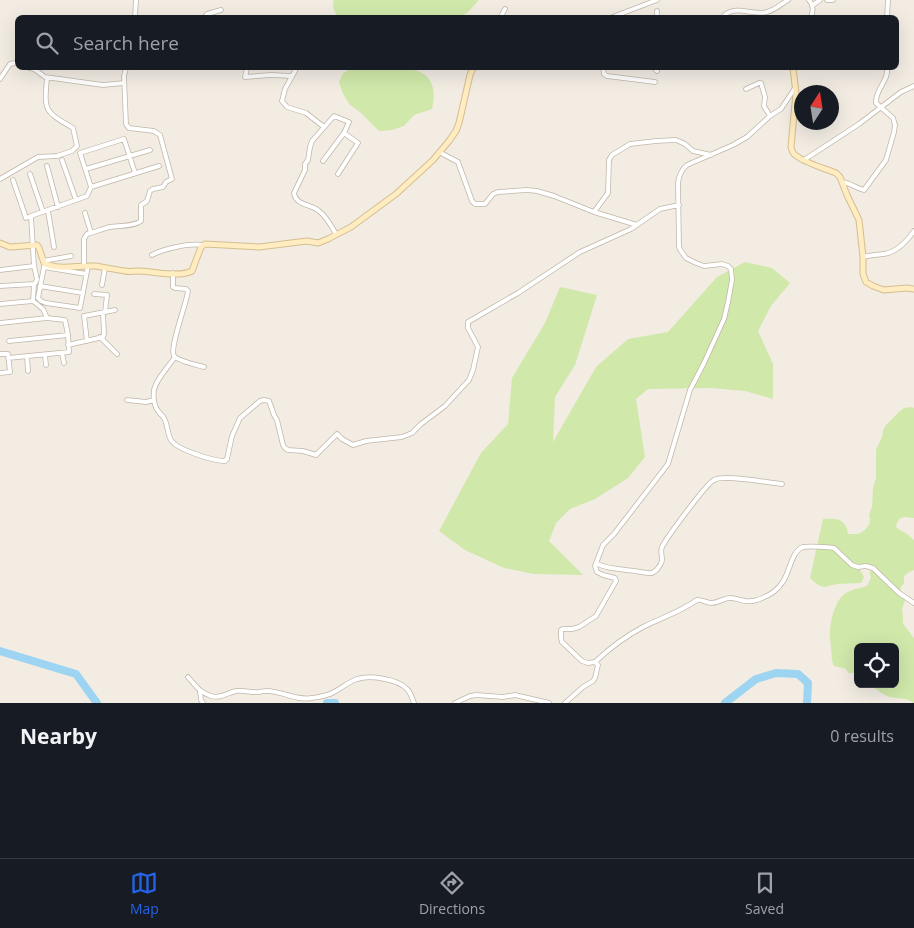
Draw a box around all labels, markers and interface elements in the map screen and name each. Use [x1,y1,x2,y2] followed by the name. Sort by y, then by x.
[15,15,899,70] search box
[33,29,61,57] icon: search
[73,30,179,56] text: Search here
[794,85,839,130] north arrow
[854,643,899,688] map controls
[854,643,899,688] button: locate
[20,722,97,750] text: Nearby
[830,725,894,747] text: 0 results
[130,869,159,918] tab: Map
[419,869,485,918] tab: Directions
[745,869,784,918] tab: Saved

